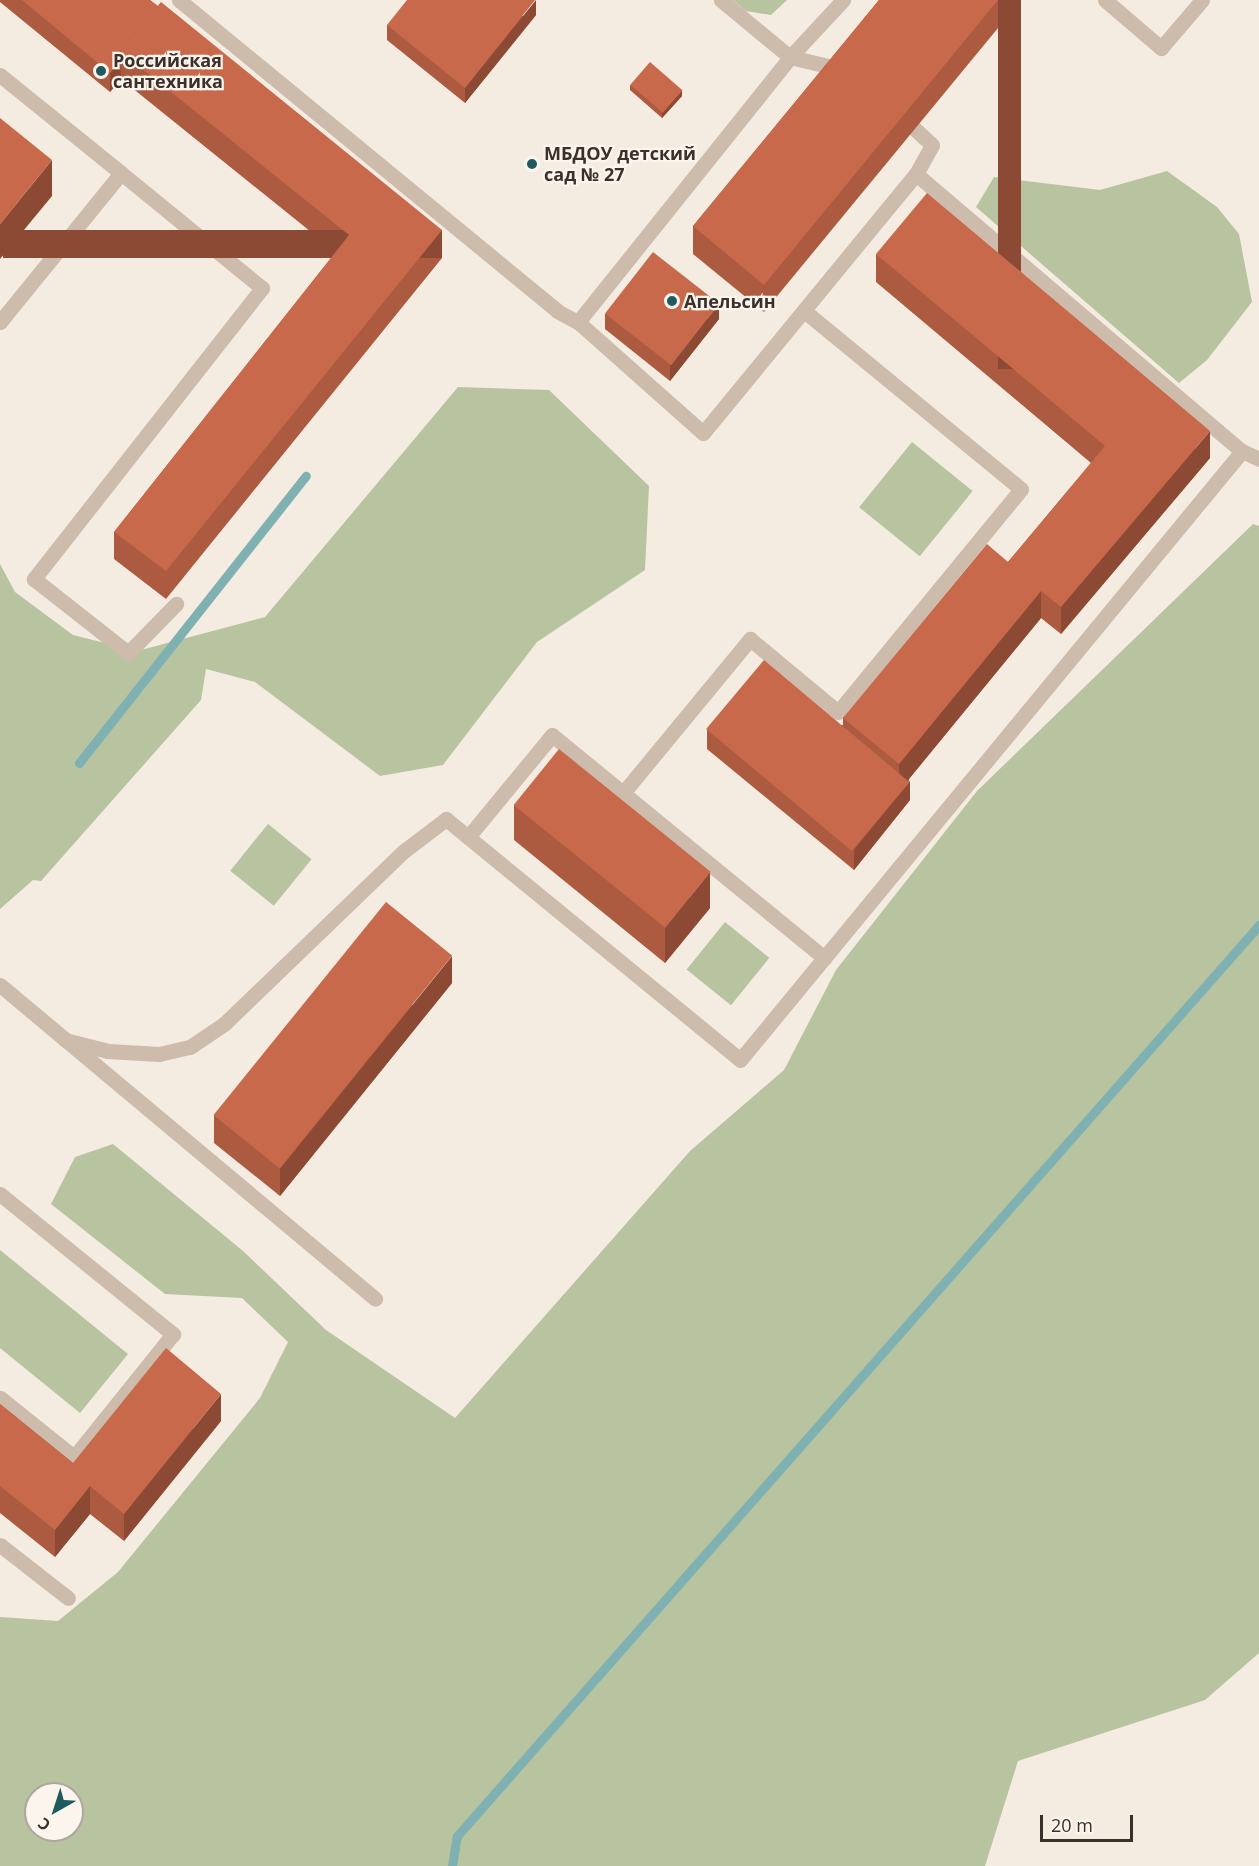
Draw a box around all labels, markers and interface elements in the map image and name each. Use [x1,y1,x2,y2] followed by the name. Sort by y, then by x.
[113,50,223,92] place label: Российская сантехника
[94,64,108,78] marker: Российская сантехника
[544,143,696,186] place label: МБДОУ детский сад № 27
[525,157,539,171] marker: МБДОУ детский сад № 27
[684,290,776,312] place label: Апельсин
[665,294,679,308] marker: Апельсин
[24,1782,84,1842] north arrow
[1043,1803,1136,1841] scale bar
[33,1813,55,1836] text: С
[1051,1813,1093,1837] text: 20 m

